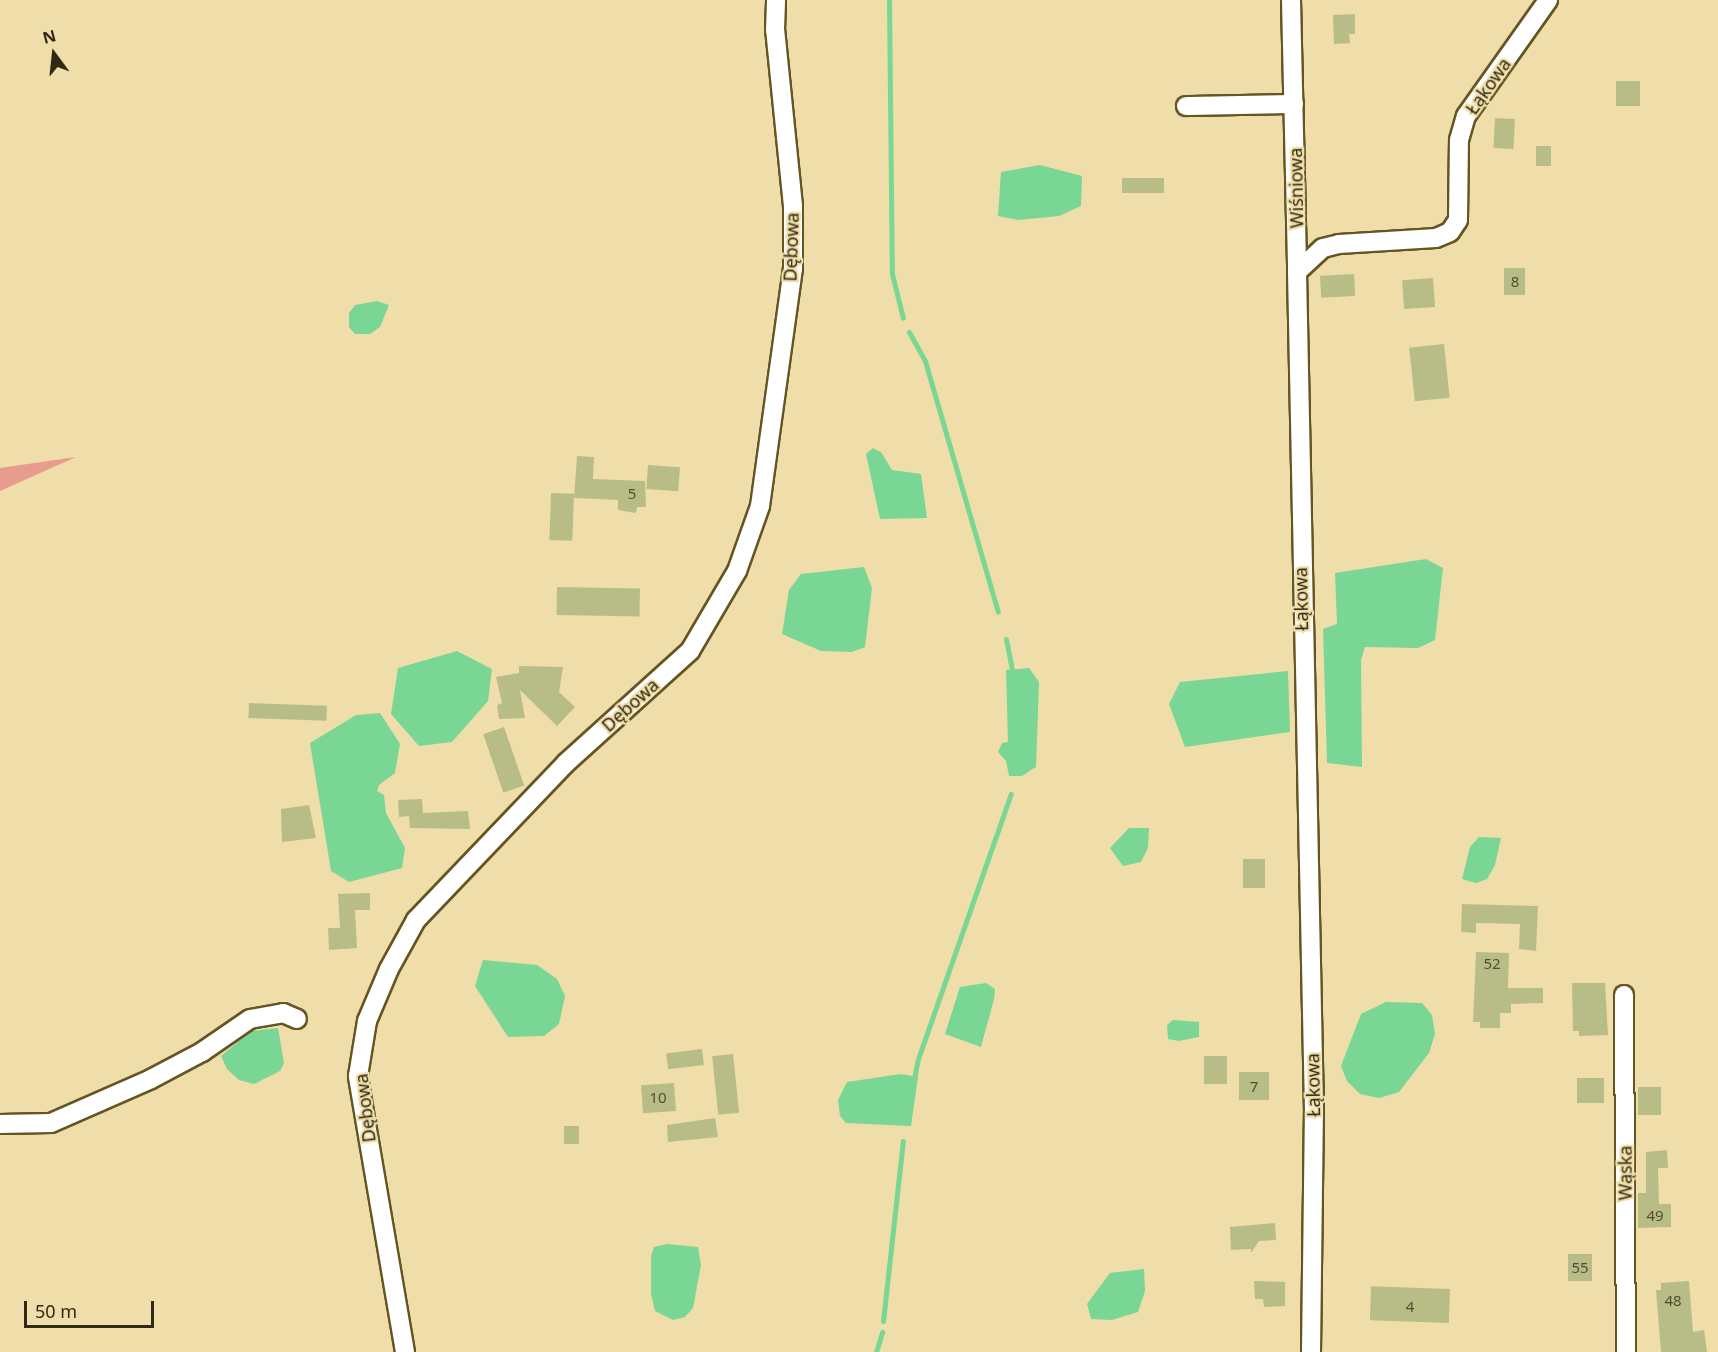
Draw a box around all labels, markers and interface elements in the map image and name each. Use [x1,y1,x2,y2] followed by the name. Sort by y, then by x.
[24,24,84,84] north arrow
[40,24,58,49] text: N
[1461,54,1515,118] street label: Łąkowa
[1284,148,1308,228] street label: Wiśniowa
[779,212,803,282] street label: Dębowa
[1511,273,1519,291] house number: 8
[628,485,636,503] house number: 5
[1290,567,1312,631] street label: Łąkowa
[597,674,663,736] street label: Dębowa
[1483,955,1501,973] house number: 52
[1302,1053,1324,1117] street label: Łąkowa
[350,1072,380,1144] street label: Dębowa
[1250,1078,1258,1096] house number: 7
[649,1089,667,1107] house number: 10
[1614,1146,1636,1200] street label: Wąska
[1646,1207,1664,1225] house number: 49
[1571,1259,1589,1277] house number: 55
[27,1289,158,1327] scale bar
[1664,1292,1682,1310] house number: 48
[1406,1298,1414,1316] house number: 4
[35,1299,77,1323] text: 50 m

